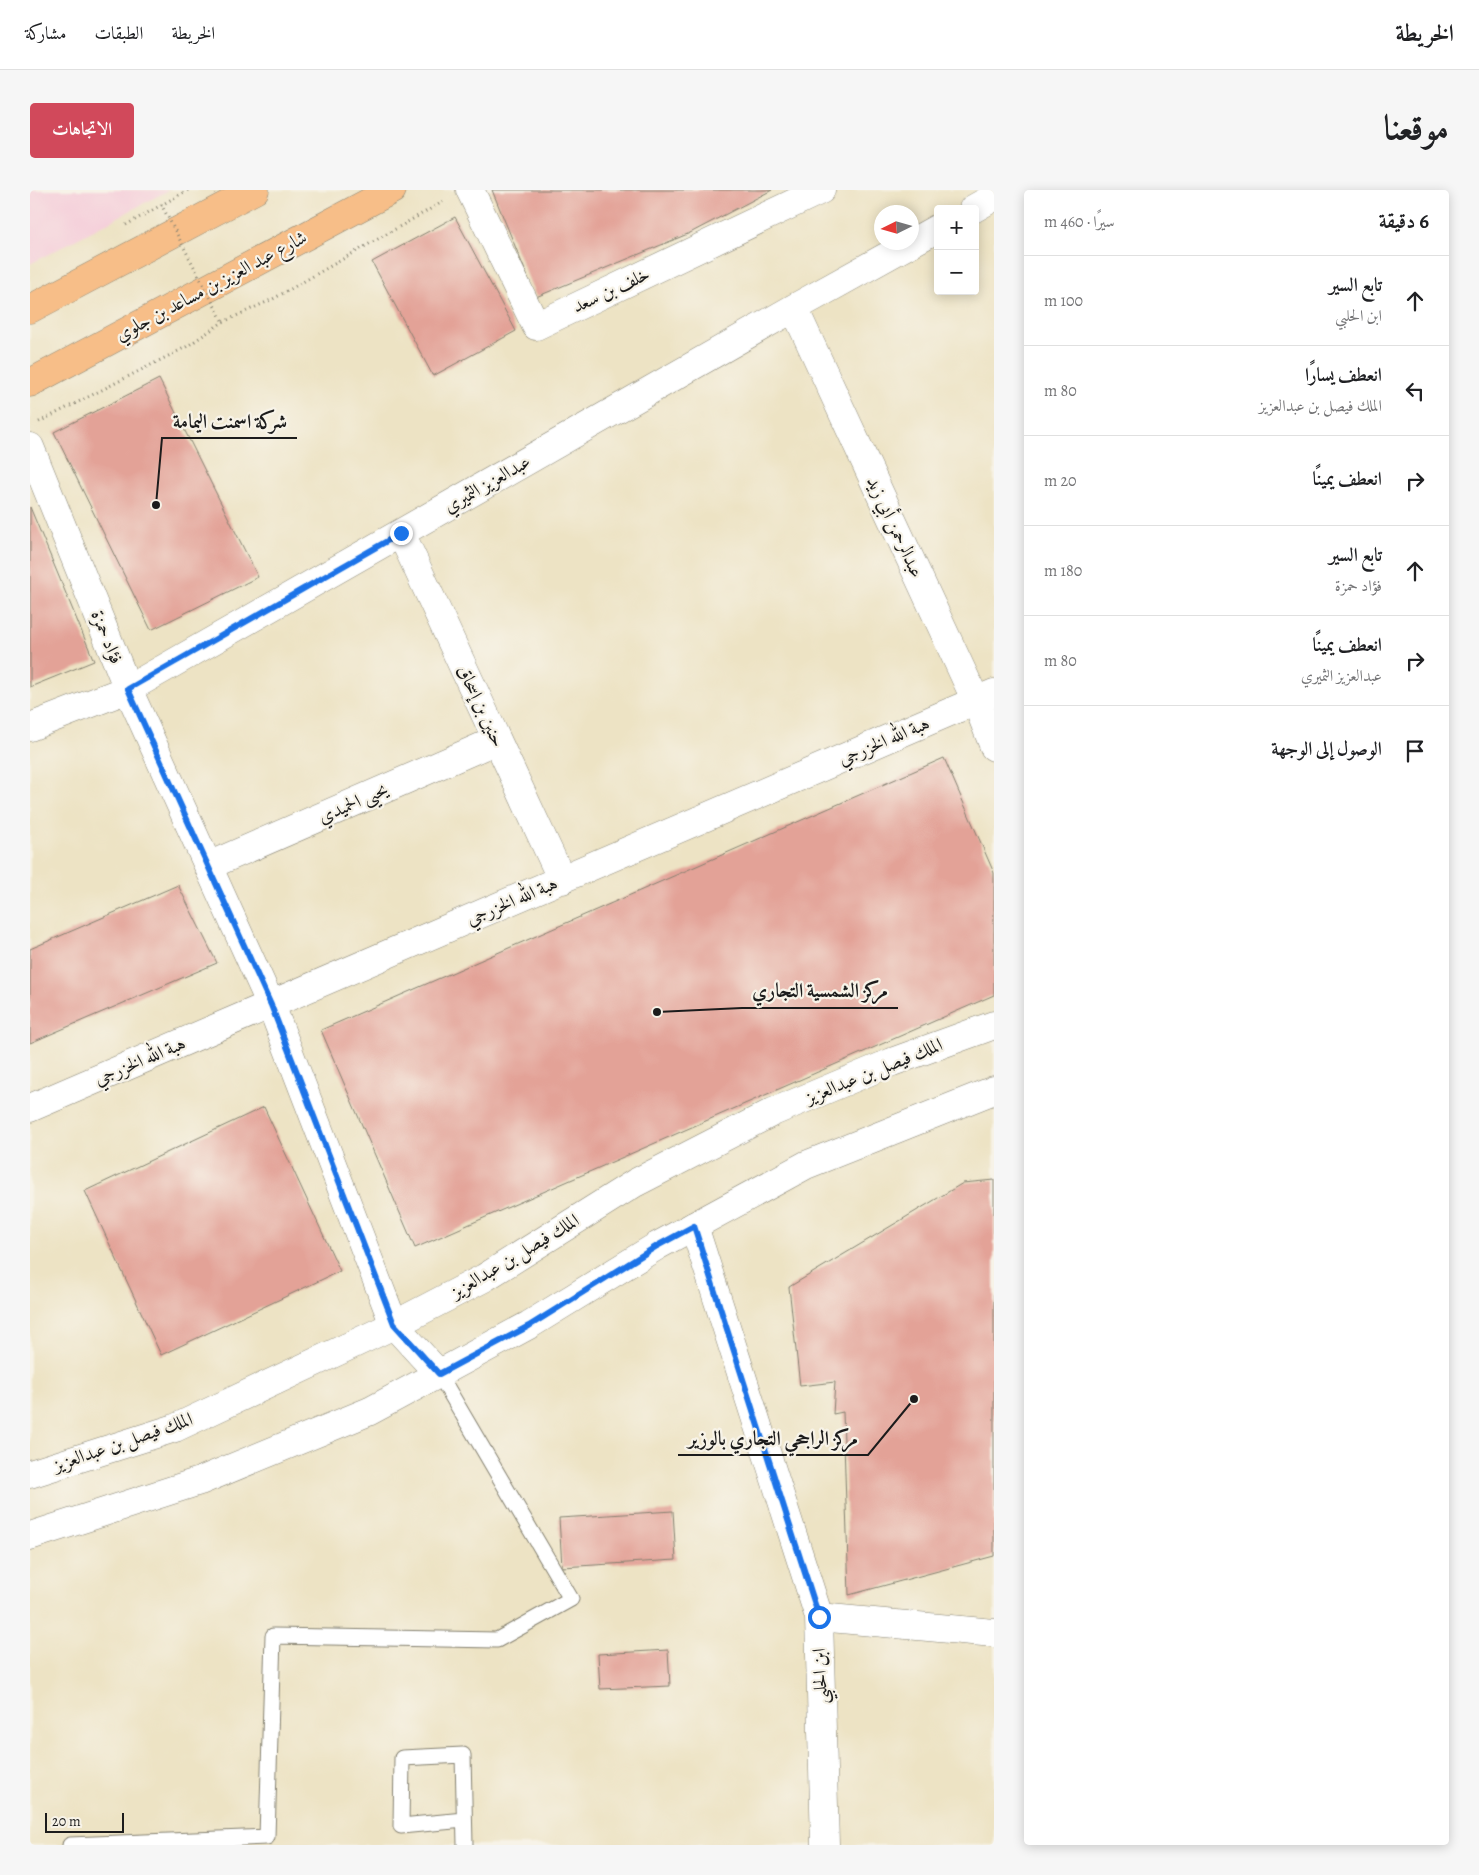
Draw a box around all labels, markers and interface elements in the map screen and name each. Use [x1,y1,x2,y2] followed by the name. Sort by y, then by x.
[1396,17,1454,49] text: الخريطة
[25,21,66,45] text: مشاركة
[94,21,143,45] text: الطبقات
[171,21,215,45] text: الخريطة
[30,103,134,158] button: الاتجاهات
[1384,103,1449,151] text: موقعنا
[874,205,919,250] north arrow
[934,205,979,295] map controls
[934,205,979,250] button: +
[1379,207,1429,235] text: 6 دقيقة
[1044,211,1115,233] text: سيرًا · 460 m
[110,224,312,349] street label: شارع عبد العزيز بن مساعد بن جلوي
[934,250,979,295] button: −
[568,261,654,319] street label: خلف بن سعد
[1329,272,1382,298] text: تابع السير
[1401,287,1429,315] icon: ahead
[1044,290,1083,312] text: 100 m
[1335,305,1382,327] text: ابن الحلبي
[1305,362,1382,388] text: انعطف يسارًا
[1401,377,1429,405] icon: left
[1044,380,1077,402] text: 80 m
[1259,395,1382,417] text: الملك فيصل بن عبدالعزيز
[162,403,297,438] callout: شركة اسمنت اليمامة
[173,408,287,435] text: شركة اسمنت اليمامة
[439,449,536,521] street label: عبدالعزيز الثميري
[1312,466,1382,492] text: انعطف يمينًا
[1401,467,1429,495] icon: right
[1044,470,1077,492] text: 20 m
[858,472,930,583] street label: عبدالرحمن أبي زيد
[390,522,413,545] route end
[1329,542,1382,568] text: تابع السير
[1401,557,1429,585] icon: ahead
[1044,560,1082,582] text: 180 m
[1335,575,1382,597] text: فؤاد حمزة
[84,606,130,668] street label: فؤاد حمزة
[1312,632,1382,658] text: انعطف يمينًا
[1401,647,1429,675] icon: right
[1044,650,1077,672] text: 80 m
[451,661,511,751] street label: حنين بن إسحاق
[1301,665,1382,687] text: عبدالعزيز الثميري
[833,708,935,774] street label: هبة الله الخزرجي
[1271,736,1382,762] text: الوصول إلى الوجهة
[1401,737,1429,765] icon: arrive
[314,776,394,833] street label: يحيى الحميدي
[461,868,563,934] street label: هبة الله الخزرجي
[742,973,898,1008] callout: مركز الشمسية التجاري
[752,977,888,1007] text: مركز الشمسية التجاري
[89,1028,191,1094] street label: هبة الله الخزرجي
[800,1032,947,1111] street label: الملك فيصل بن عبدالعزيز
[444,1207,584,1306] street label: الملك فيصل بن عبدالعزيز
[48,1406,196,1479] street label: الملك فيصل بن عبدالعزيز
[678,1420,868,1455] callout: مركز الراجحي التجاري بالوزير
[686,1425,858,1457] text: مركز الراجحي التجاري بالوزير
[808,1606,831,1629] route start
[806,1648,839,1704] street label: ابن الحلبي
[45,1810,124,1833] scale bar
[52,1812,81,1831] text: 20 m

